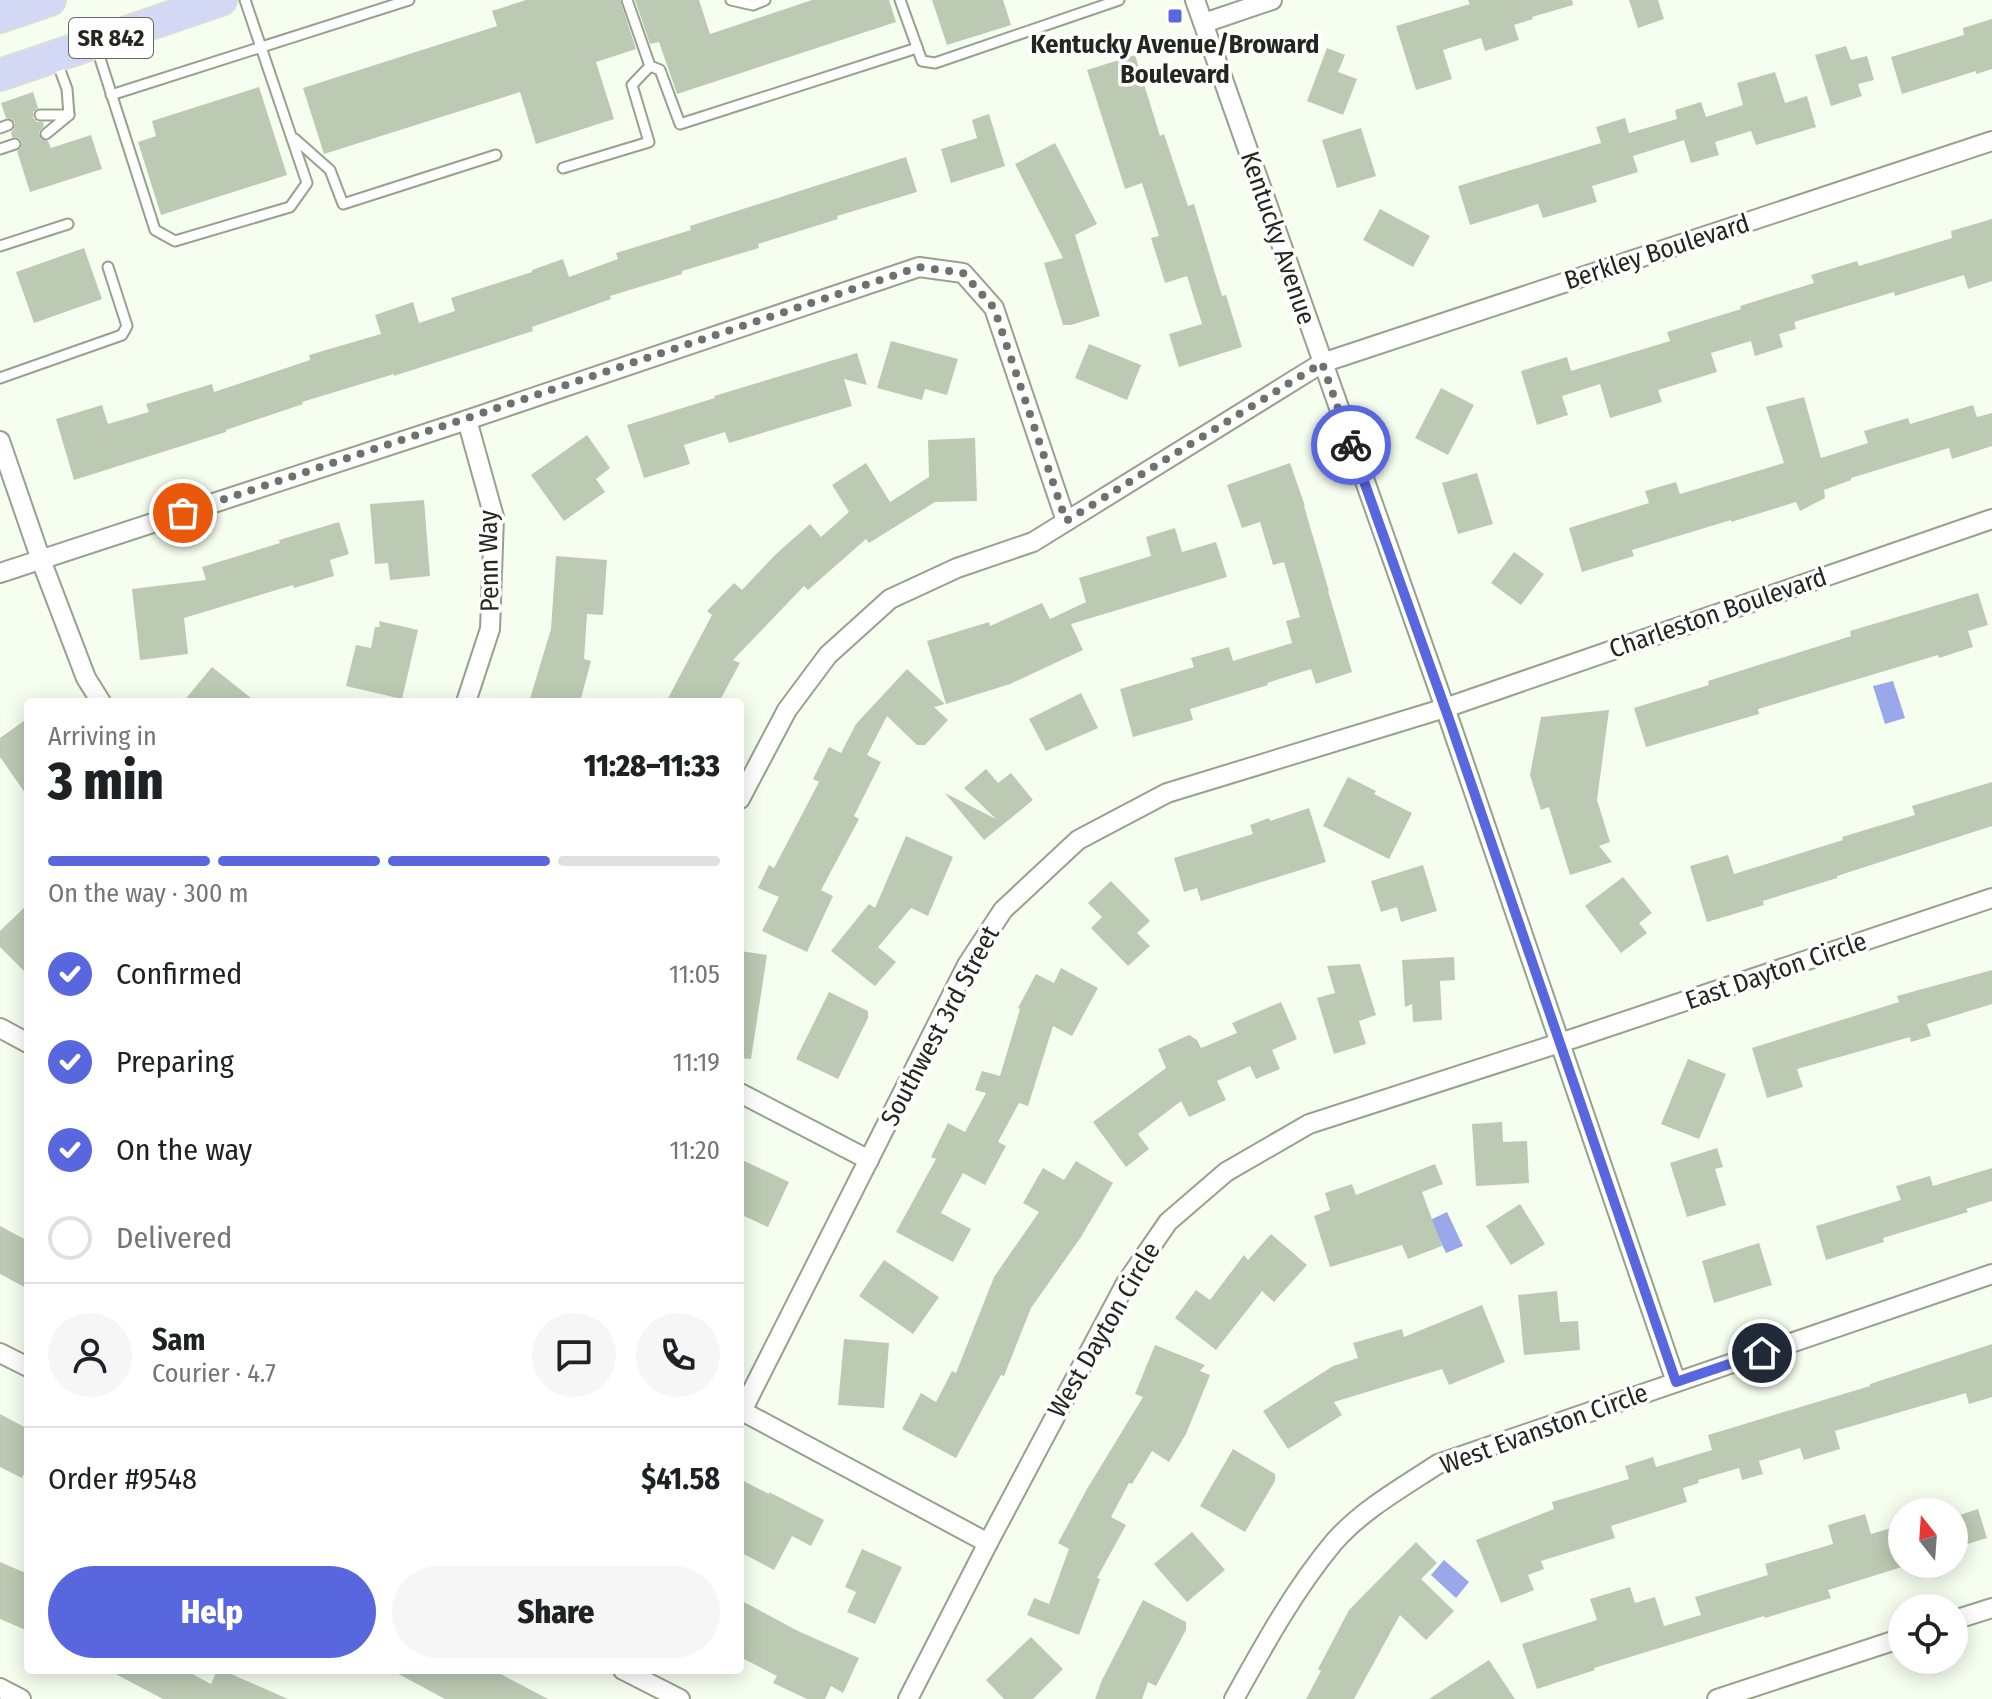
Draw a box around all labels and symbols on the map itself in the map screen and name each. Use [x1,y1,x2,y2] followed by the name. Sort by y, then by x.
[1166,7,1184,25] marker: Kentucky Avenue/Broward Boulevard
[69,18,153,58] road number: SR 842
[1031,29,1319,90] place label: Kentucky Avenue/Broward Boulevard
[1234,147,1322,329] street label: Kentucky Avenue
[1561,207,1753,297] street label: Berkley Boulevard
[1311,405,1391,485] courier
[149,479,217,547] pin
[473,509,505,612] street label: Penn Way
[1605,561,1831,665] street label: Charleston Boulevard
[874,920,1006,1131] street label: Southwest 3rd Street
[1681,926,1871,1016] street label: East Dayton Circle
[1041,1237,1167,1423] street label: West Dayton Circle
[1728,1319,1796,1387] pin
[1436,1377,1652,1481] street label: West Evanston Circle
[1888,1498,1968,1578] north arrow

